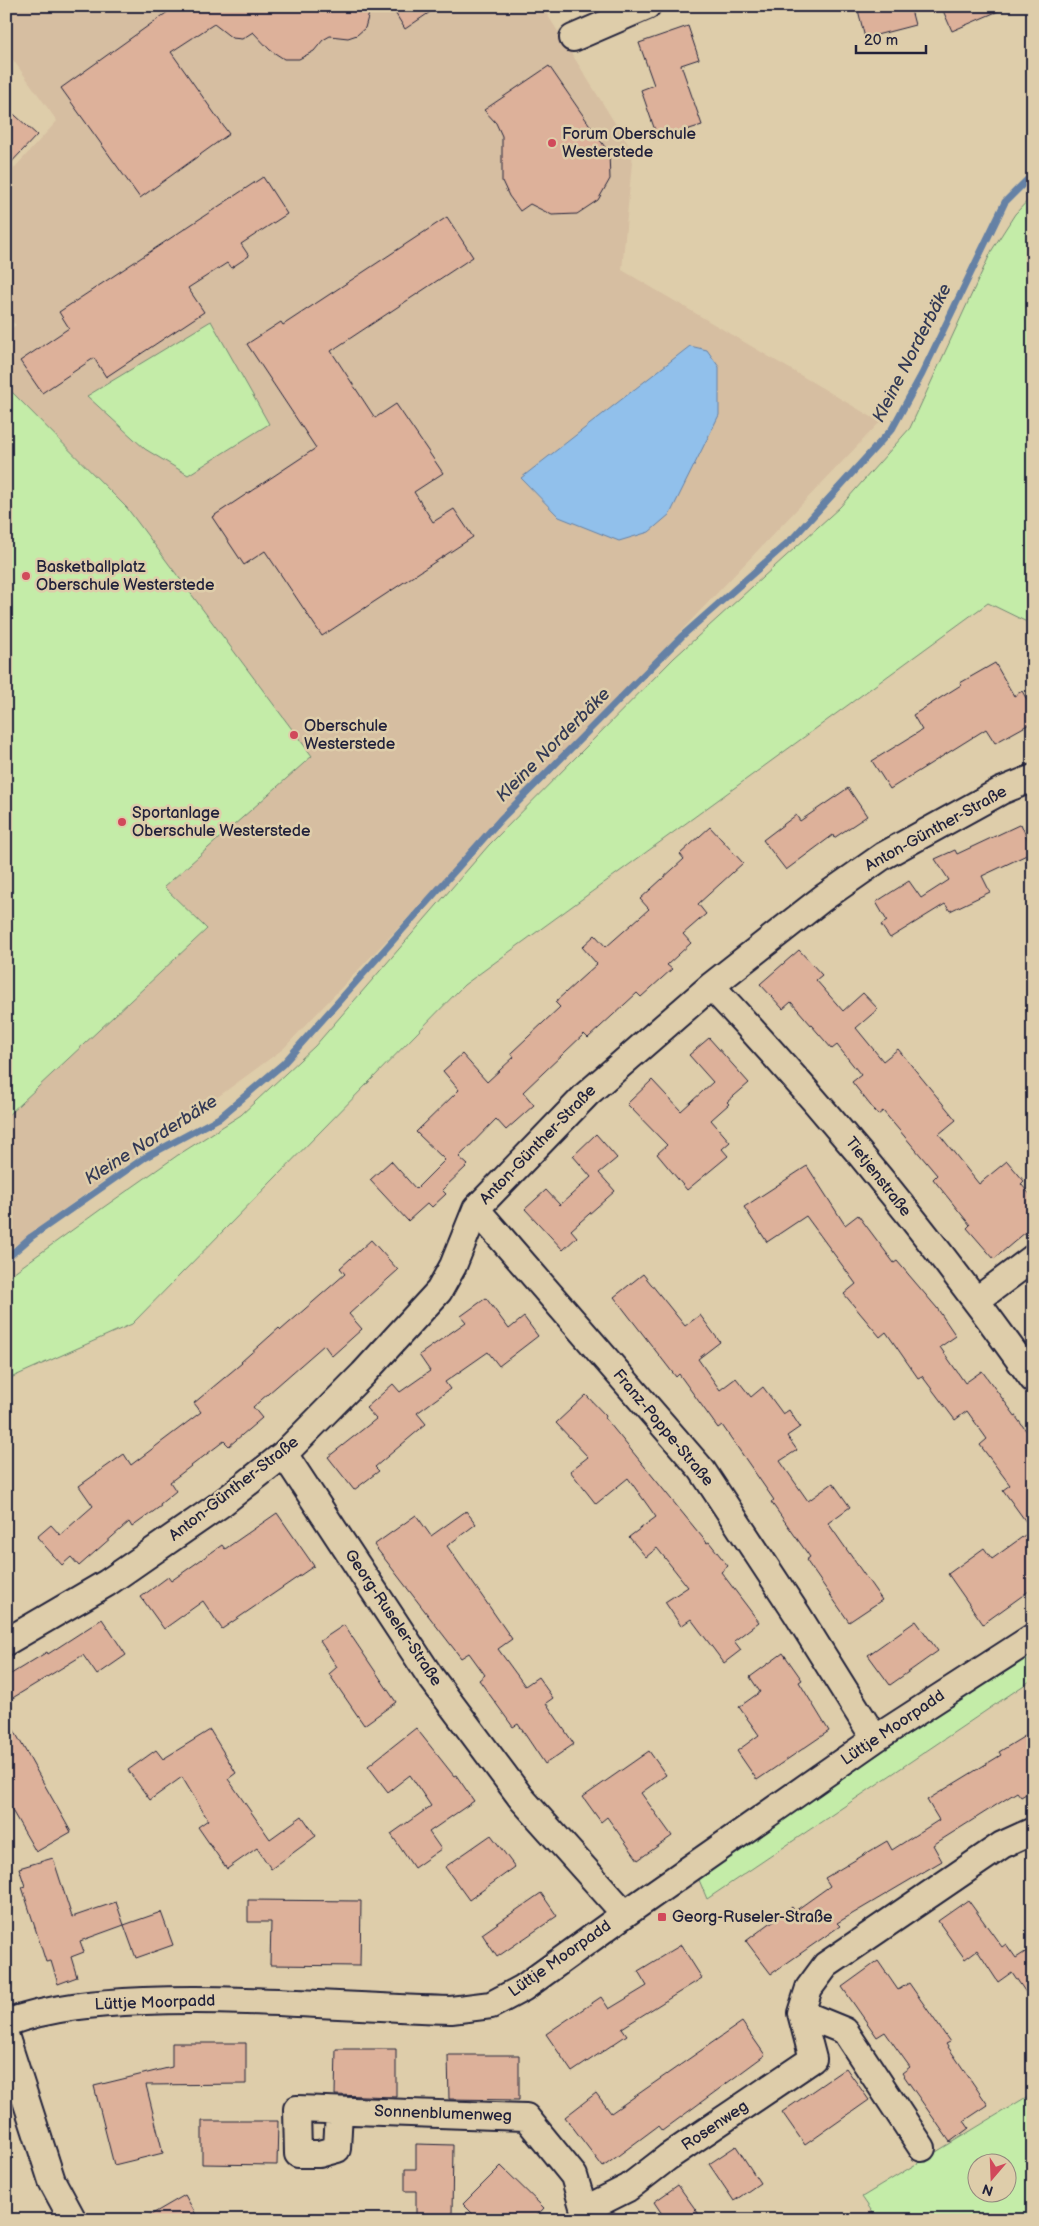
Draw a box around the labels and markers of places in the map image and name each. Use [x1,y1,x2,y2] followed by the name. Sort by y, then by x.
[562,125,696,162] place label: Forum Oberschule Westerstede
[546,137,558,149] marker: Forum Oberschule Westerstede
[36,558,215,595] place label: Basketballplatz Oberschule Westerstede
[20,570,32,582] marker: Basketballplatz Oberschule Westerstede
[304,717,396,754] place label: Oberschule Westerstede
[288,729,300,741] marker: Oberschule Westerstede
[132,804,311,841] place label: Sportanlage Oberschule Westerstede
[116,816,128,828] marker: Sportanlage Oberschule Westerstede
[672,1908,833,1927] place label: Georg-Ruseler-Straße
[656,1911,668,1923] marker: Georg-Ruseler-Straße

